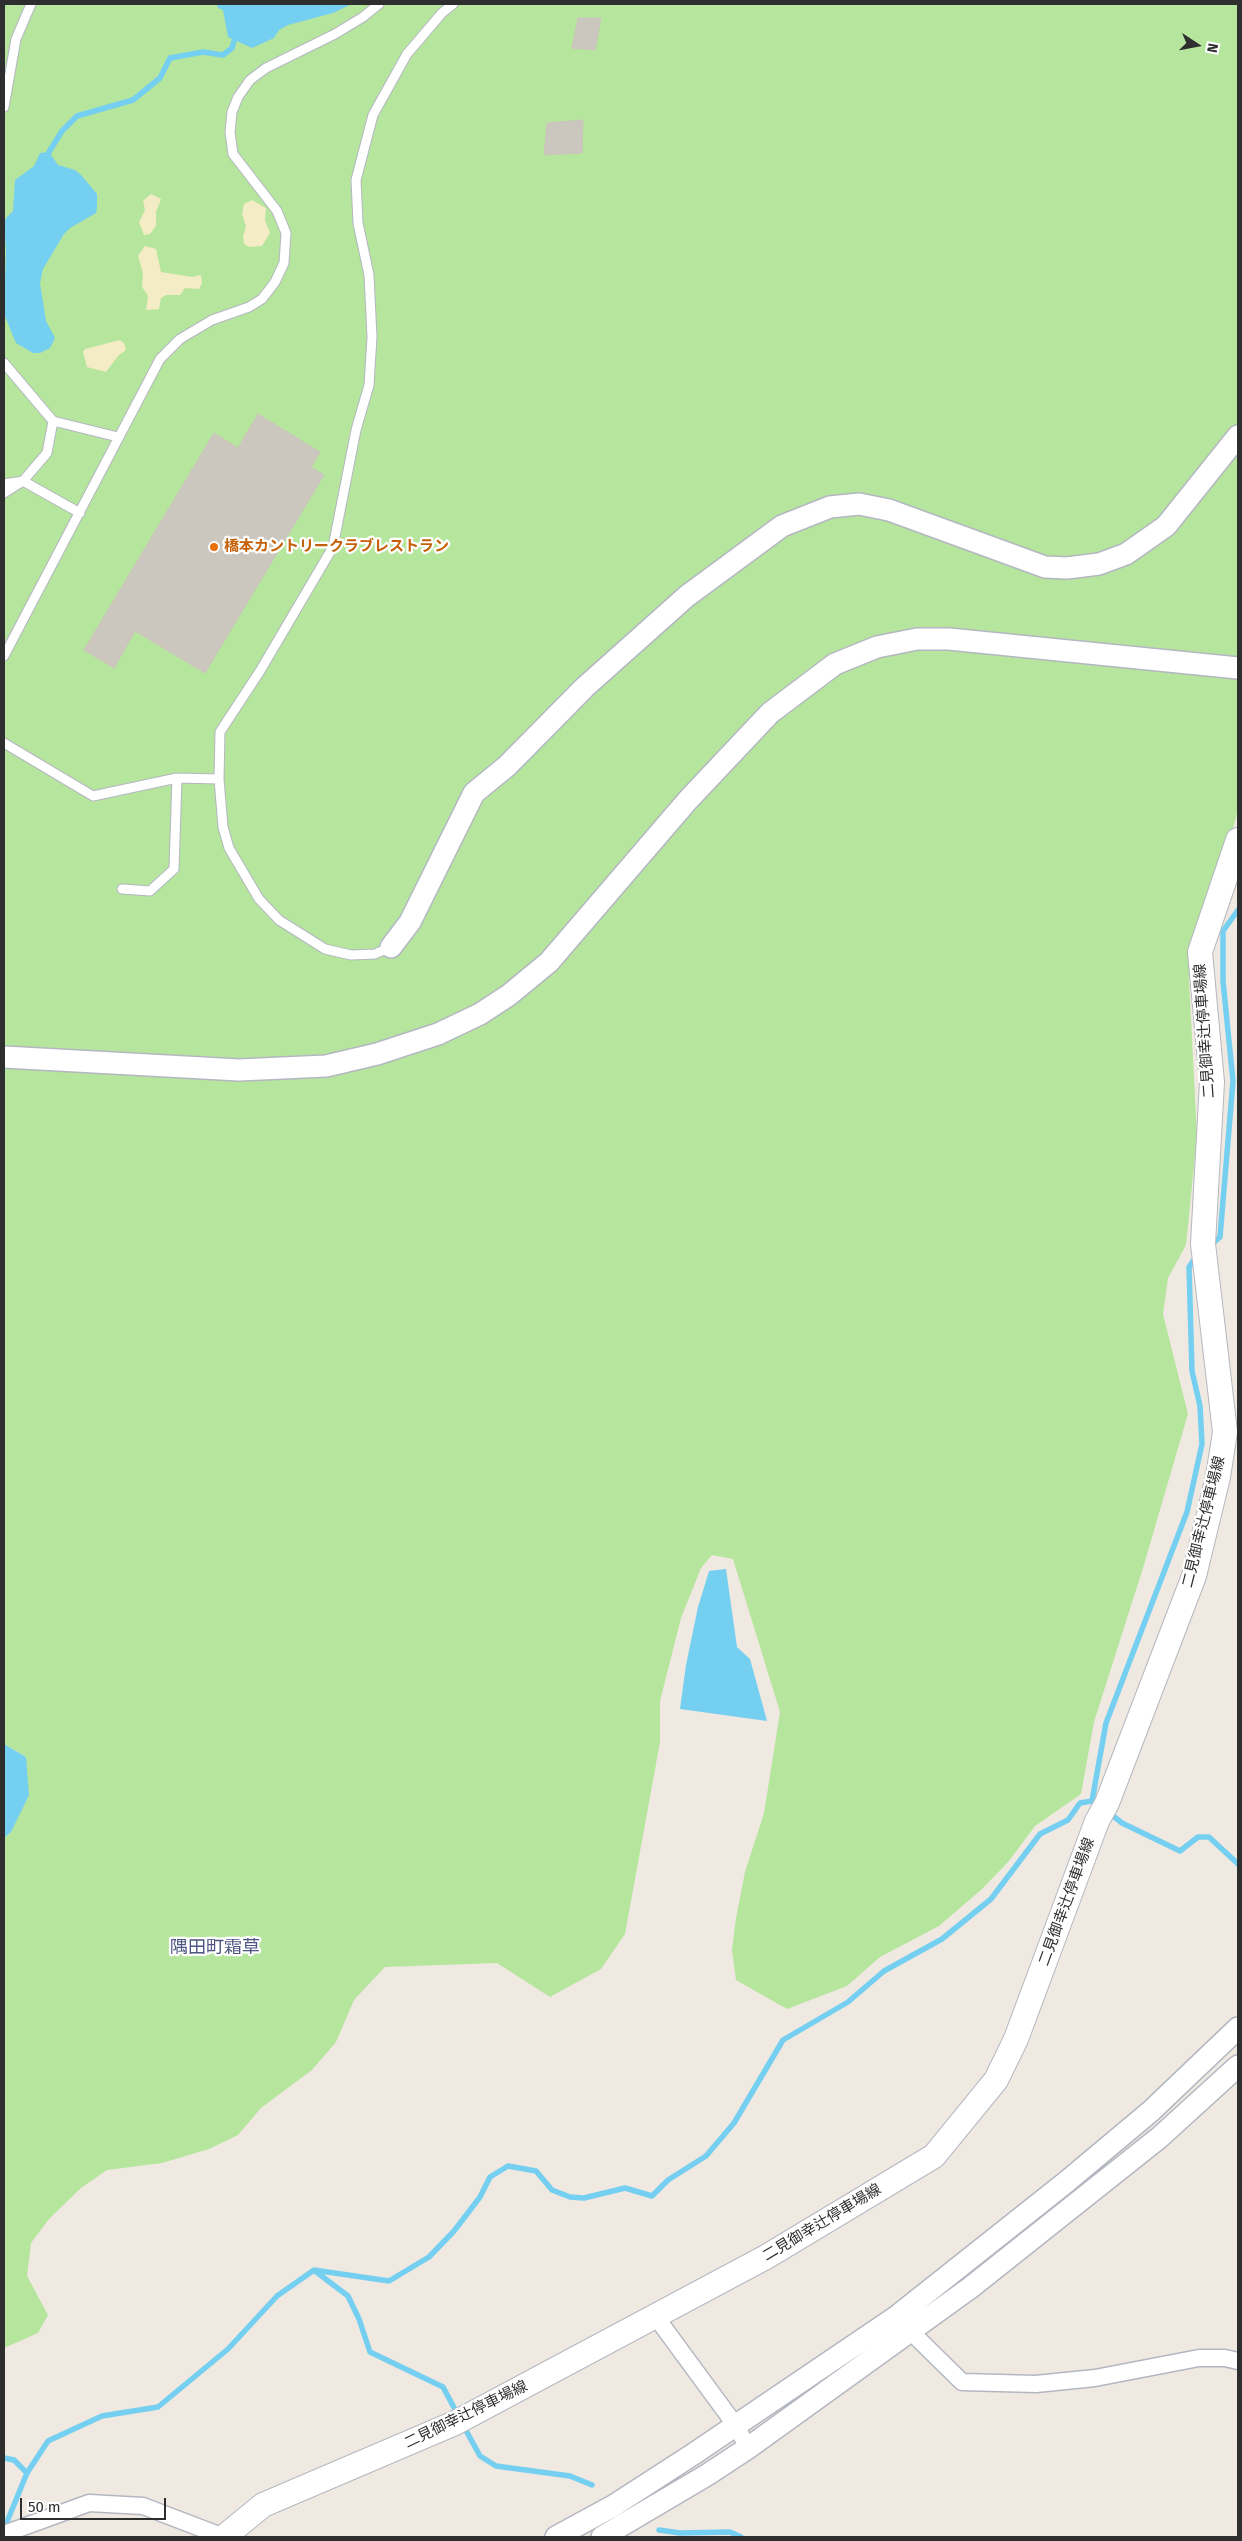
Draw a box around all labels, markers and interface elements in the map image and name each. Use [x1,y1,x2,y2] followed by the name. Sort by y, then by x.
[1172,20,1222,70] north arrow
[1203,42,1221,54] text: N
[224,538,449,556] place label: 橋本カントリークラブレストラン
[208,541,220,553] marker: 橋本カントリークラブレストラン
[1191,963,1219,1099] street label: 二見御幸辻停車場線
[1179,1454,1229,1590] street label: 二見御幸辻停車場線
[1035,1835,1099,1969] street label: 二見御幸辻停車場線
[170,1937,260,1959] district label: 隅田町霜草
[760,2181,884,2265] street label: 二見御幸辻停車場線
[401,2377,531,2453] street label: 二見御幸辻停車場線
[22,2488,169,2520] scale bar
[28,2498,61,2516] text: 50 m

